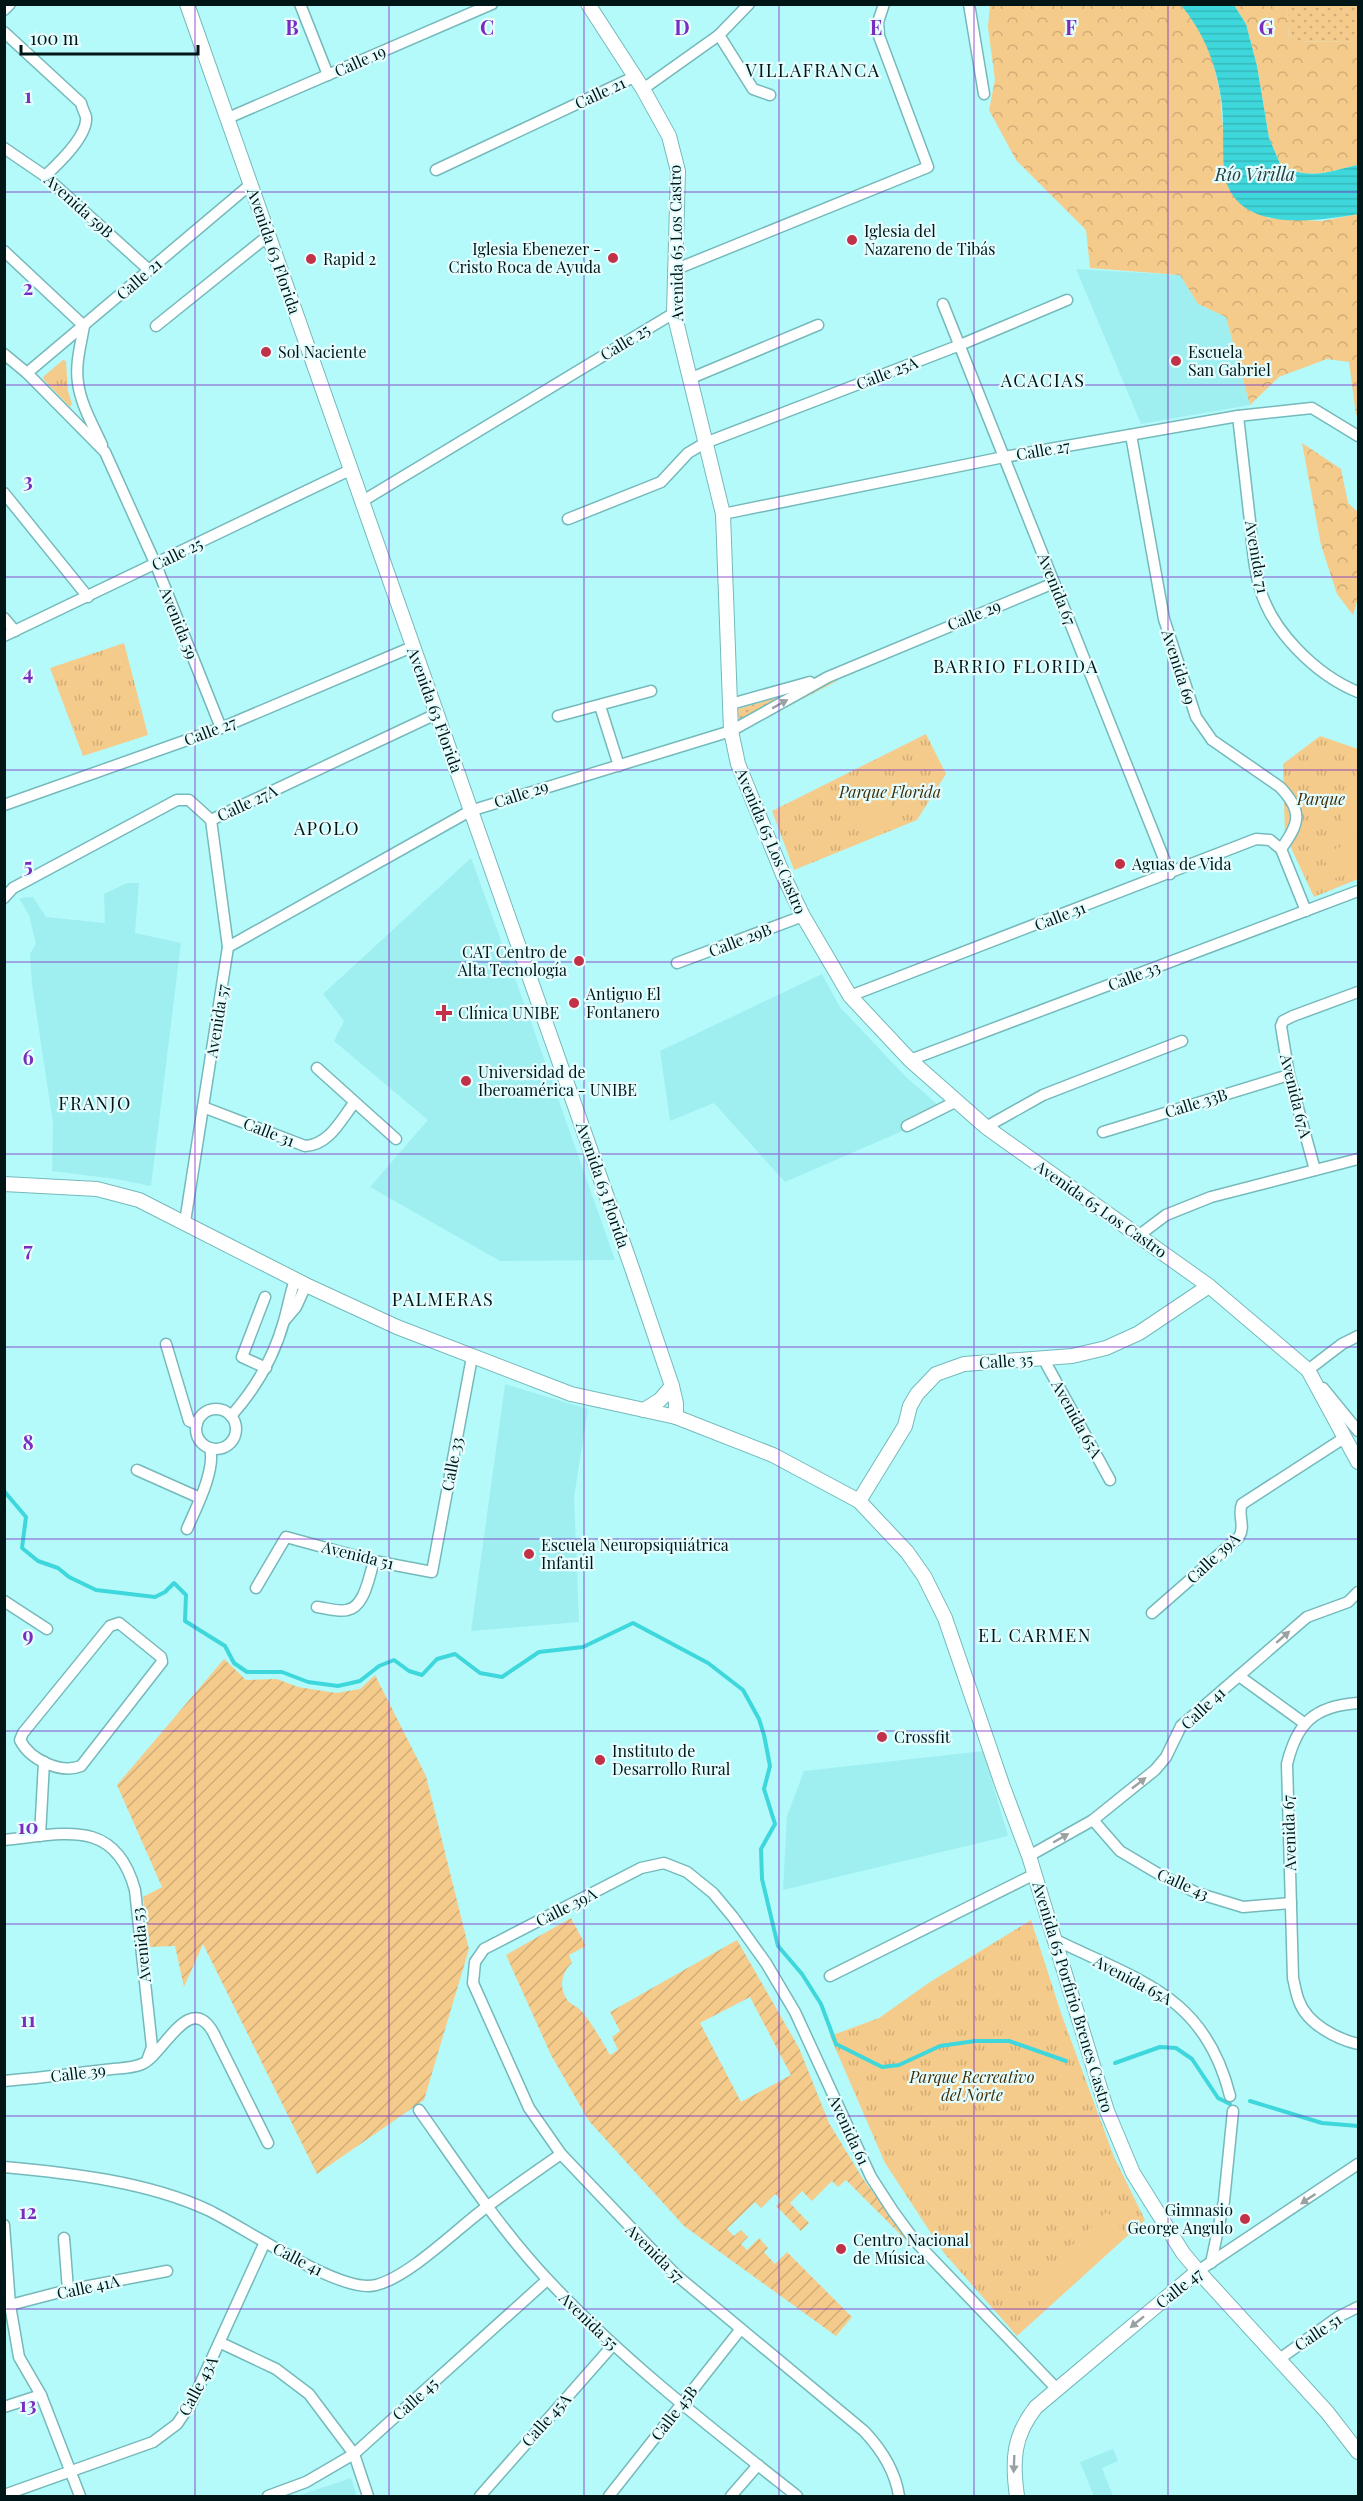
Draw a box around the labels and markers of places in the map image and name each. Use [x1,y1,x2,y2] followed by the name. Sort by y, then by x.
[864,220,995,259] place label: Iglesia del Nazareno de Tibás
[845,233,859,247] marker: Iglesia del Nazareno de Tibás
[448,238,601,277] place label: Iglesia Ebenezer - Cristo Roca de Ayuda
[323,248,376,269] place label: Rapid 2
[606,251,620,265] marker: Iglesia Ebenezer - Cristo Roca de Ayuda
[304,252,318,266] marker: Rapid 2
[278,341,367,362] place label: Sol Naciente
[1188,341,1271,380] place label: Escuela San Gabriel
[259,345,273,359] marker: Sol Naciente
[1169,354,1183,368] marker: Escuela San Gabriel
[1131,853,1231,874] place label: Aguas de Vida
[1113,857,1127,871] marker: Aguas de Vida
[457,941,567,980] place label: CAT Centro de Alta Tecnología
[572,954,586,968] marker: CAT Centro de Alta Tecnología
[585,983,661,1022] place label: Antiguo El Fontanero
[567,996,581,1010] marker: Antiguo El Fontanero
[458,1002,559,1023] place label: Clínica UNIBE
[435,1004,453,1022] marker: Clínica UNIBE
[478,1061,637,1100] place label: Universidad de Iberoamérica - UNIBE
[459,1074,473,1088] marker: Universidad de Iberoamérica - UNIBE
[541,1534,729,1573] place label: Escuela Neuropsiquiátrica Infantil
[522,1547,536,1561] marker: Escuela Neuropsiquiátrica Infantil
[894,1726,951,1747] place label: Crossfit
[875,1730,889,1744] marker: Crossfit
[612,1740,731,1779] place label: Instituto de Desarrollo Rural
[593,1753,607,1767] marker: Instituto de Desarrollo Rural
[1128,2199,1233,2238] place label: Gimnasio George Angulo
[1238,2212,1252,2226] marker: Gimnasio George Angulo
[853,2229,970,2268] place label: Centro Nacional de Música
[834,2242,848,2256] marker: Centro Nacional de Música

